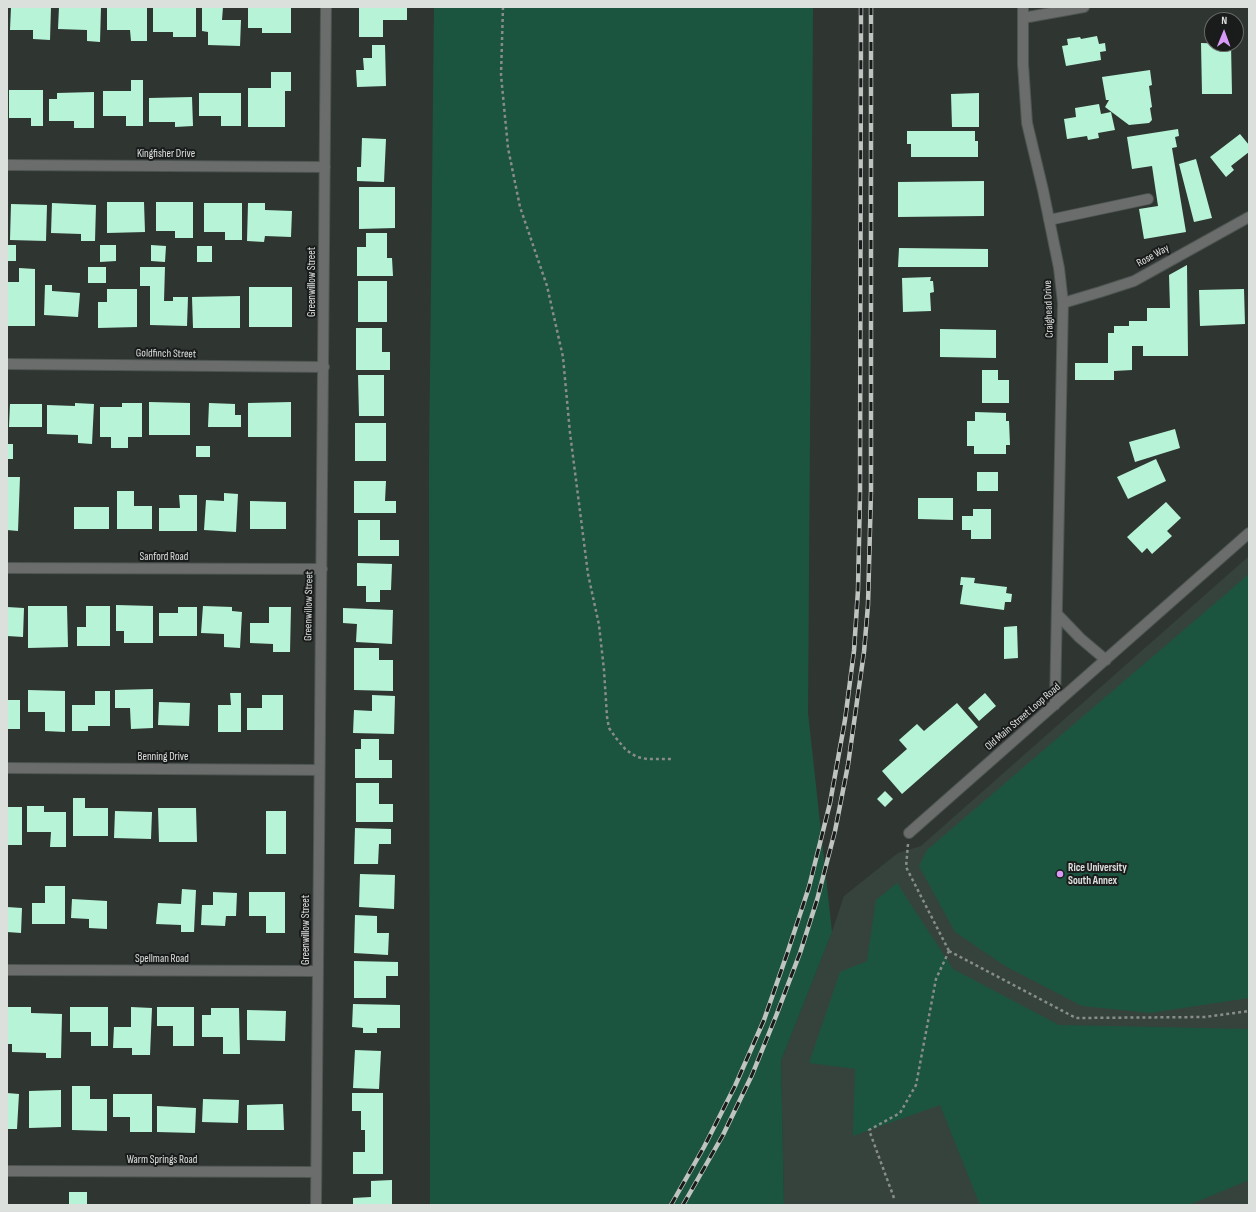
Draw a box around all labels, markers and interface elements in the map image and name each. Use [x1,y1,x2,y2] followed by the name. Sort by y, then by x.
[1204,12,1244,52] north arrow
[1221,14,1227,27] text: N
[137,147,195,161] street label: Kingfisher Drive
[1135,242,1171,270] street label: Rose Way
[305,247,319,317] street label: Greenwillow Street
[1041,280,1057,338] street label: Craighead Drive
[136,347,196,361] street label: Goldfinch Street
[140,550,188,564] street label: Sanford Road
[302,571,316,641] street label: Greenwillow Street
[983,681,1063,753] street label: Old Main Street Loop Road
[138,750,188,764] street label: Benning Drive
[1068,861,1127,887] place label: Rice University South Annex
[1055,869,1065,879] marker: Rice University South Annex
[299,895,313,965] street label: Greenwillow Street
[135,952,189,966] street label: Spellman Road
[127,1153,197,1167] street label: Warm Springs Road

